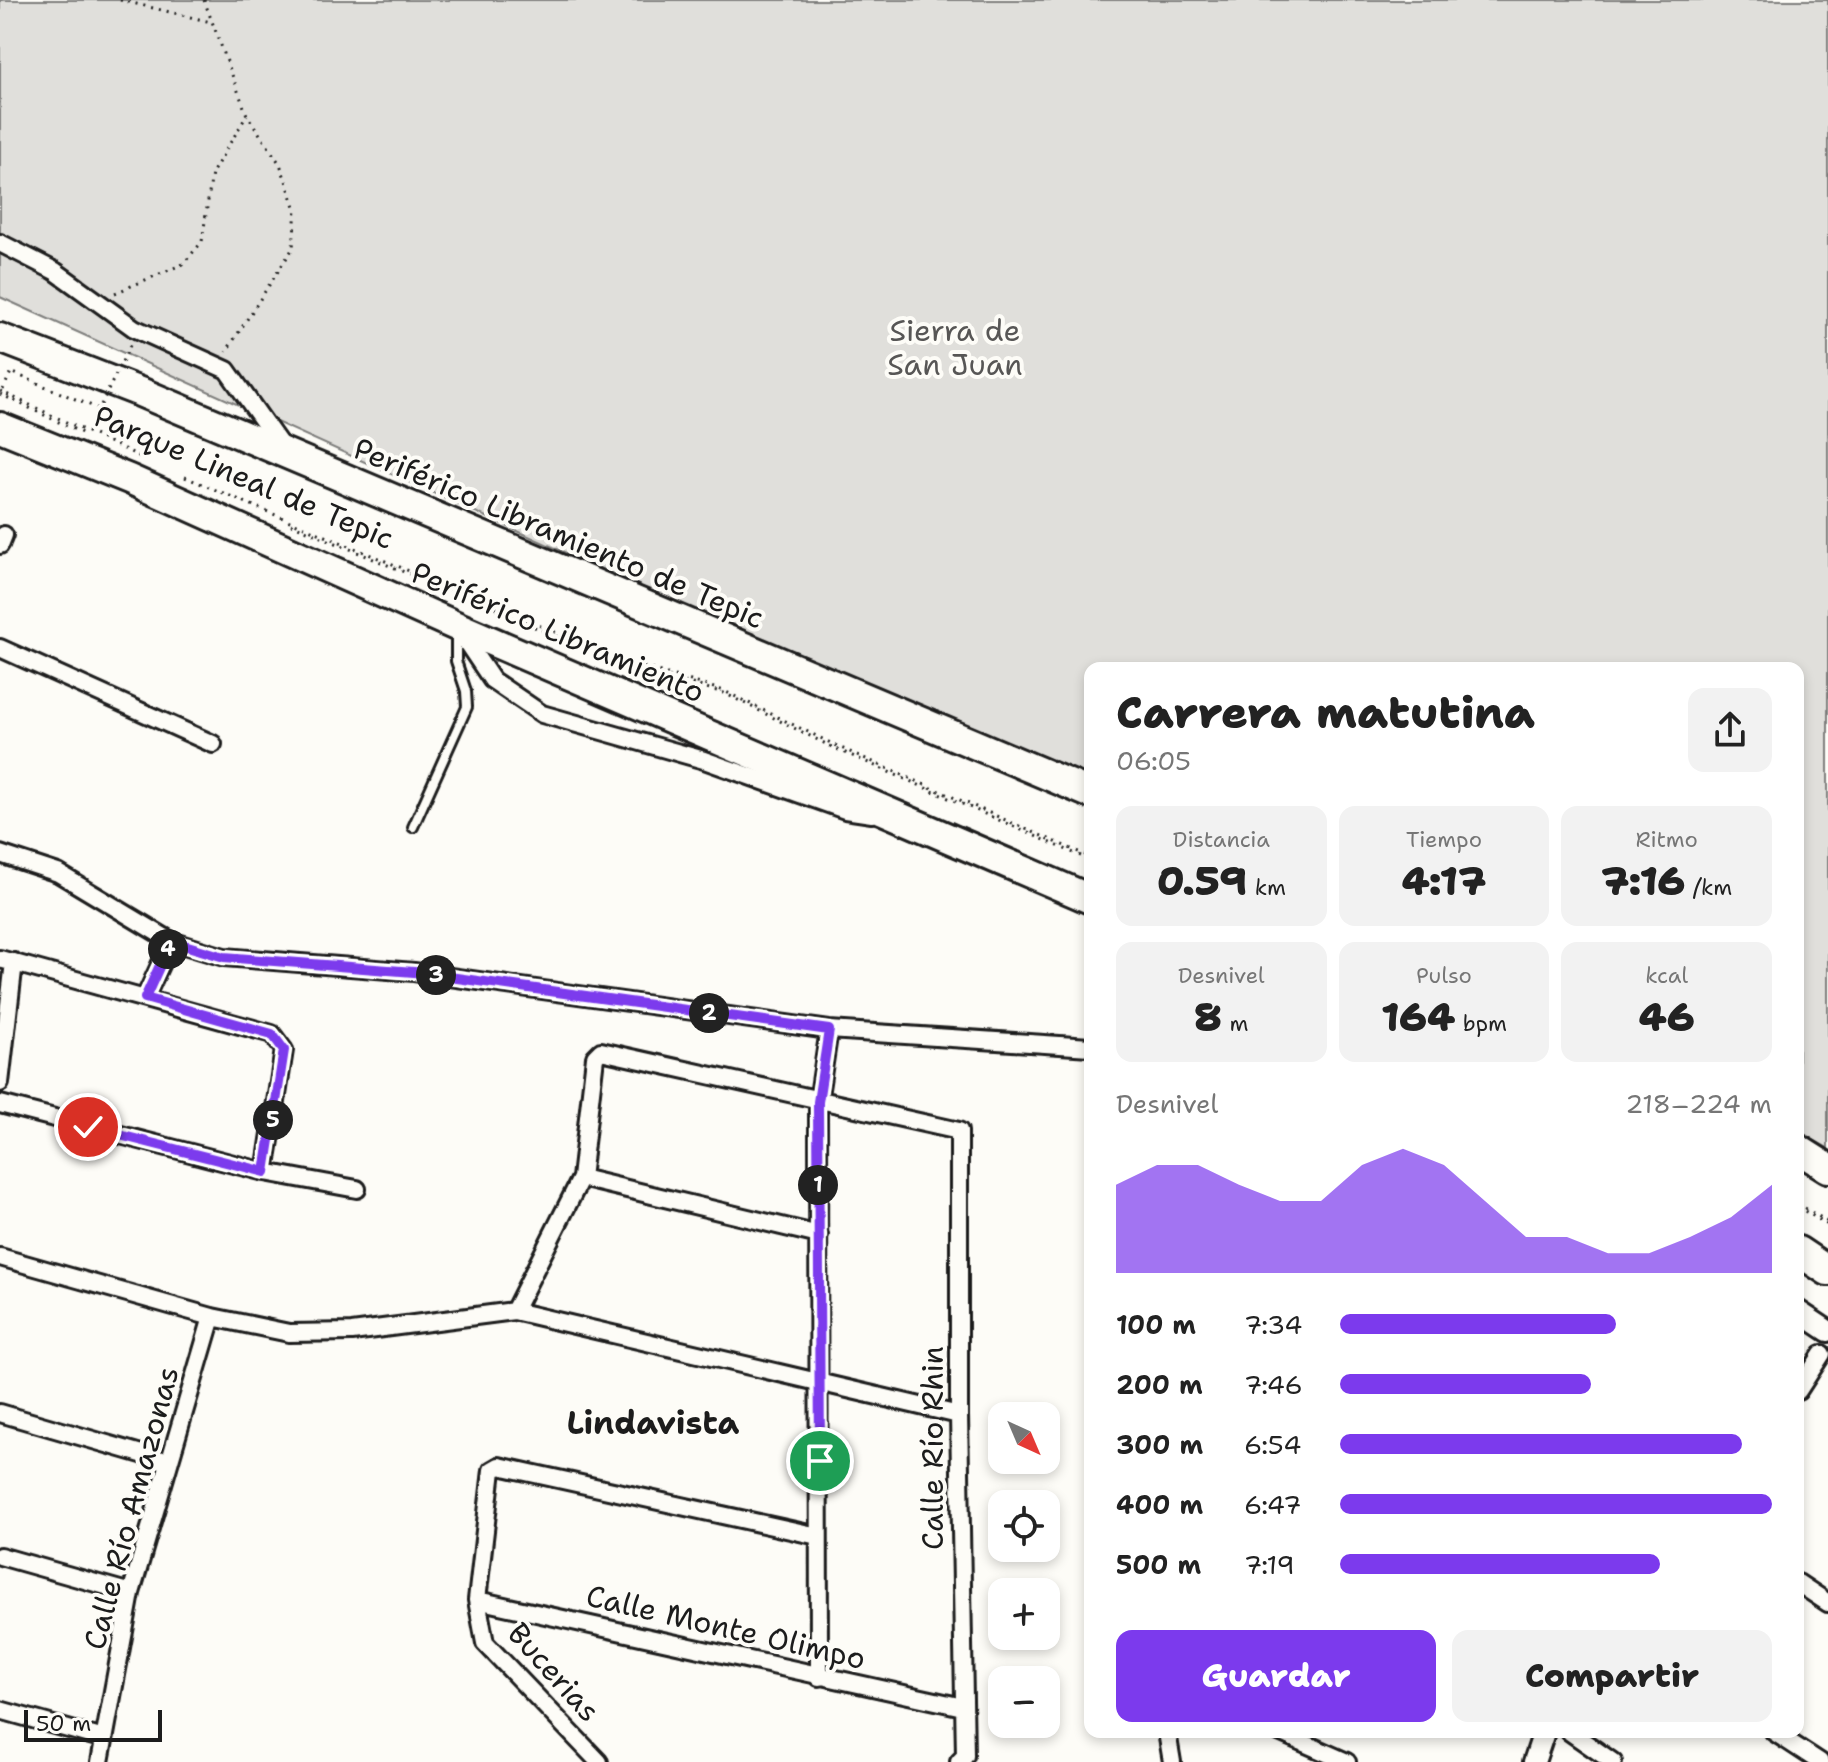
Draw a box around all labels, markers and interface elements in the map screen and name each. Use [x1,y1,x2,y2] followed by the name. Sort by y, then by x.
[887,310,1023,385] park label: Sierra de San Juan
[88,395,400,559] street label: Parque Lineal de Tepic
[348,430,770,636] street label: Periférico Libramiento de Tepic
[406,554,710,710] street label: Periférico Libramiento
[1116,683,1535,742] text: Carrera matutina
[1688,688,1772,772] button: share
[1116,743,1191,778] text: 06:05
[1173,825,1270,854] text: Distancia
[1406,825,1482,854] text: Tiempo
[1635,825,1698,854] text: Ritmo
[1157,854,1247,908] text: 0.59
[1402,854,1486,908] text: 4:17
[1601,854,1685,908] text: 7:16
[1247,873,1286,902] text: km
[1685,873,1732,902] text: /km
[148,929,188,969] pin: 4
[160,934,176,963] text: 4
[416,955,456,995] pin: 3
[428,960,444,989] text: 3
[1178,961,1265,990] text: Desnivel
[1416,961,1472,990] text: Pulso
[1645,961,1688,990] text: kcal
[1194,990,1222,1044] text: 8
[1381,990,1455,1044] text: 164
[1639,990,1695,1044] text: 46
[689,993,729,1033] pin: 2
[701,998,717,1027] text: 2
[1222,1009,1249,1038] text: m
[1455,1009,1507,1038] text: bpm
[1116,1086,1218,1121] text: Desnivel
[1625,1086,1772,1121] text: 218–224 m
[54,1093,122,1161] pin
[253,1100,293,1140] pin: 5
[66,1105,110,1149] icon: check
[266,1105,280,1134] text: 5
[798,1165,838,1205] pin: 1
[813,1170,823,1199] text: 1
[1116,1307,1196,1342] text: 100 m
[1244,1307,1302,1342] text: 7:34
[912,1346,953,1550] street label: Calle Río Rhin
[73,1362,189,1654] street label: Calle Río Amazonas
[1116,1367,1203,1402] text: 200 m
[1244,1367,1303,1402] text: 7:46
[567,1401,740,1444] district label: Lindavista
[988,1402,1060,1474] north arrow
[988,1402,1060,1738] map controls
[786,1427,854,1495] pin
[1116,1427,1203,1462] text: 300 m
[1244,1427,1301,1462] text: 6:54
[798,1439,842,1483] icon: arrive
[1116,1487,1203,1522] text: 400 m
[1244,1487,1302,1522] text: 6:47
[988,1490,1060,1562] button: locate
[1116,1547,1201,1582] text: 500 m
[1244,1547,1295,1582] text: 7:19
[582,1575,870,1679] street label: Calle Monte Olimpo
[988,1578,1060,1650] button: +
[499,1614,609,1730] street label: Bucerias
[1116,1630,1436,1722] button: Guardar
[1452,1630,1772,1722] button: Compartir
[988,1666,1060,1738] button: −
[24,1706,162,1742] scale bar
[36,1709,91,1738] text: 50 m

